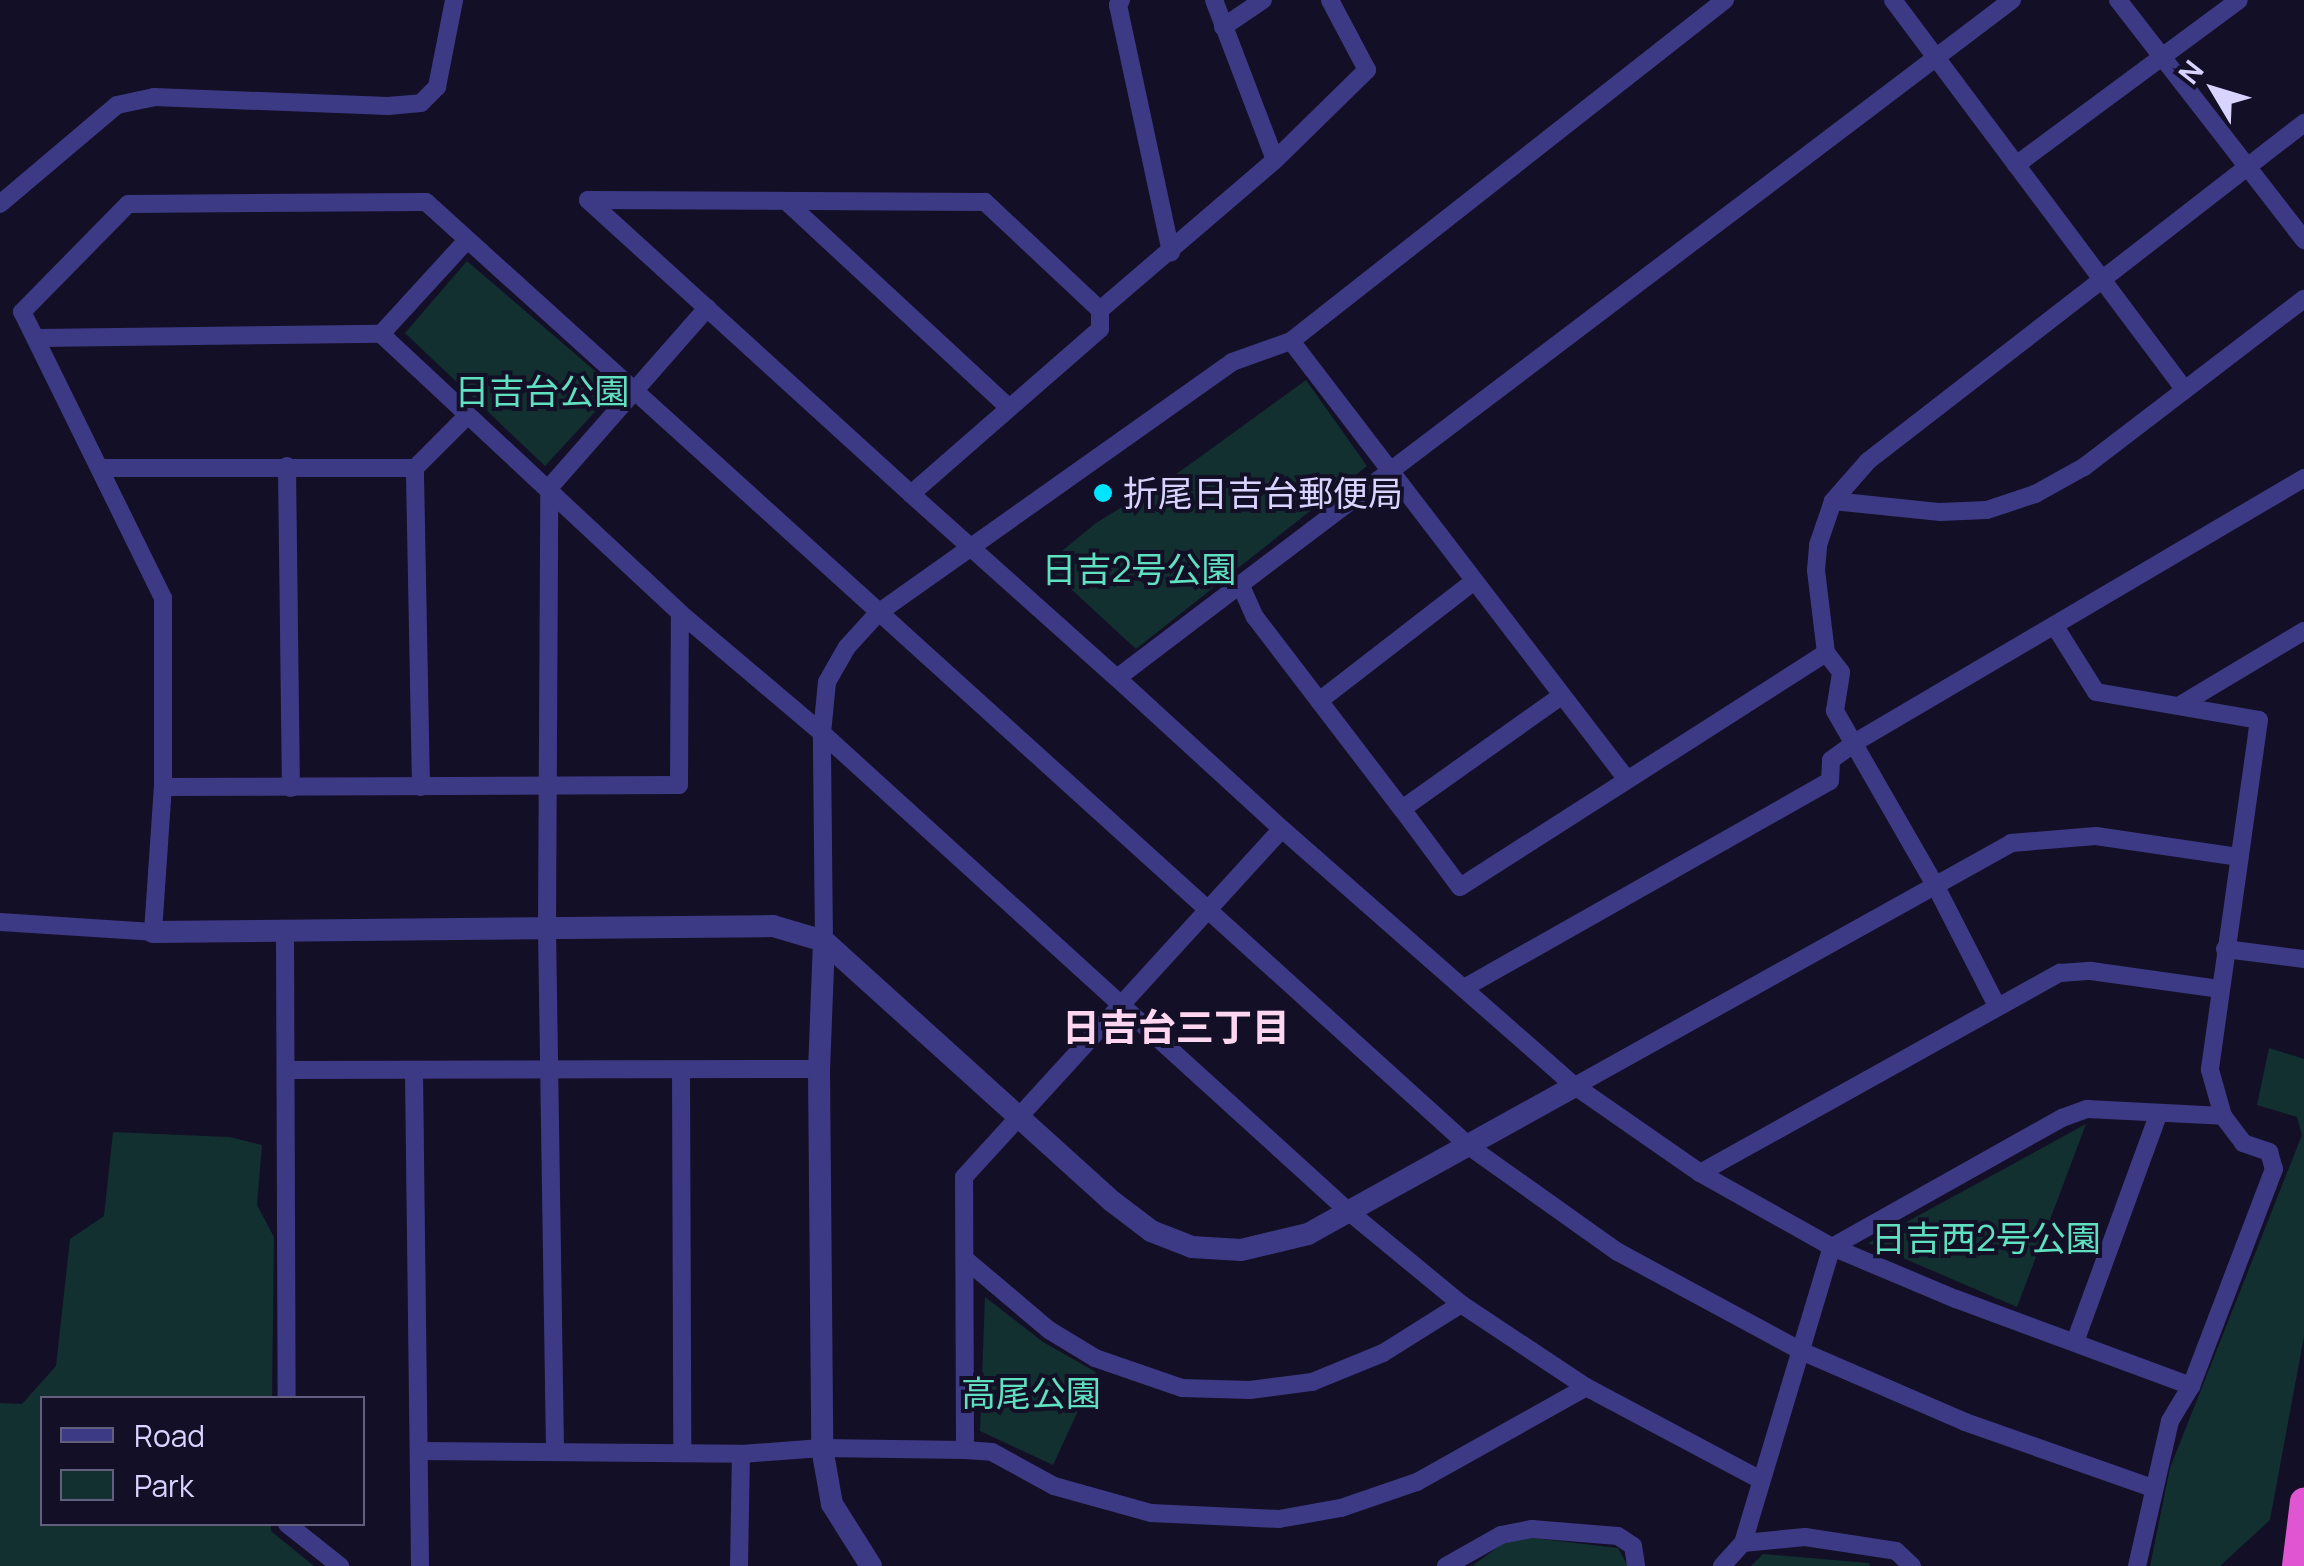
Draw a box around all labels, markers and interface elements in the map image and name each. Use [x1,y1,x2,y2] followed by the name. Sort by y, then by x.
[2164,40,2264,140] north arrow
[2169,52,2212,91] text: N
[455,370,629,412] park label: 日吉台公園
[1123,472,1403,514] place label: 折尾日吉台郵便局
[1092,482,1114,504] marker: 折尾日吉台郵便局
[1042,548,1236,590] park label: 日吉2号公園
[1062,1004,1290,1050] district label: 日吉台三丁目
[1871,1217,2101,1259] park label: 日吉西2号公園
[961,1372,1101,1414] park label: 高尾公園
[40,1396,365,1526] legend
[134,1415,205,1456] text: Road
[134,1465,194,1506] text: Park

